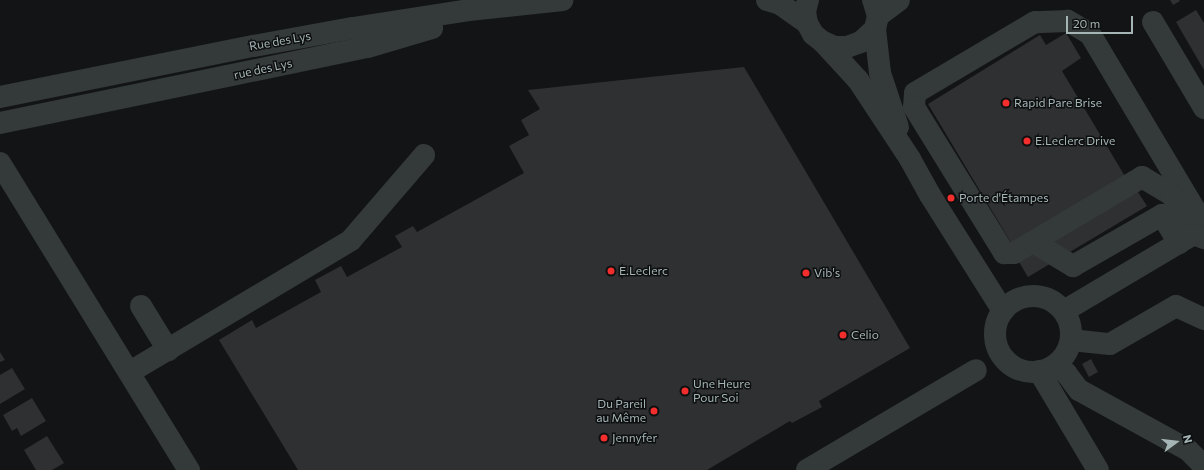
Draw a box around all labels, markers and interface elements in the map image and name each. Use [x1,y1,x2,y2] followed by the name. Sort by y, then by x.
[1068,8,1135,34] scale bar
[1073,16,1100,30] text: 20 m
[248,28,312,54] street label: Rue des Lys
[233,56,293,82] street label: rue des Lys
[1014,96,1102,110] place label: Rapid Pare Brise
[1001,98,1011,108] marker: Rapid Pare Brise
[1035,134,1115,148] place label: E.Leclerc Drive
[1022,136,1032,146] marker: E.Leclerc Drive
[959,191,1049,205] place label: Porte d'Étampes
[946,193,956,203] marker: Porte d'Étampes
[619,264,668,278] place label: E.Leclerc
[606,266,616,276] marker: E.Leclerc
[814,266,840,280] place label: Vib's
[801,268,811,278] marker: Vib's
[851,328,879,342] place label: Celio
[838,330,848,340] marker: Celio
[693,377,750,405] place label: Une Heure Pour Soi
[680,386,690,396] marker: Une Heure Pour Soi
[596,397,646,425] place label: Du Pareil au Même
[649,406,659,416] marker: Du Pareil au Même
[1156,422,1196,462] north arrow
[612,431,657,445] place label: Jennyfer
[599,433,609,443] marker: Jennyfer
[1181,433,1195,444] text: N

